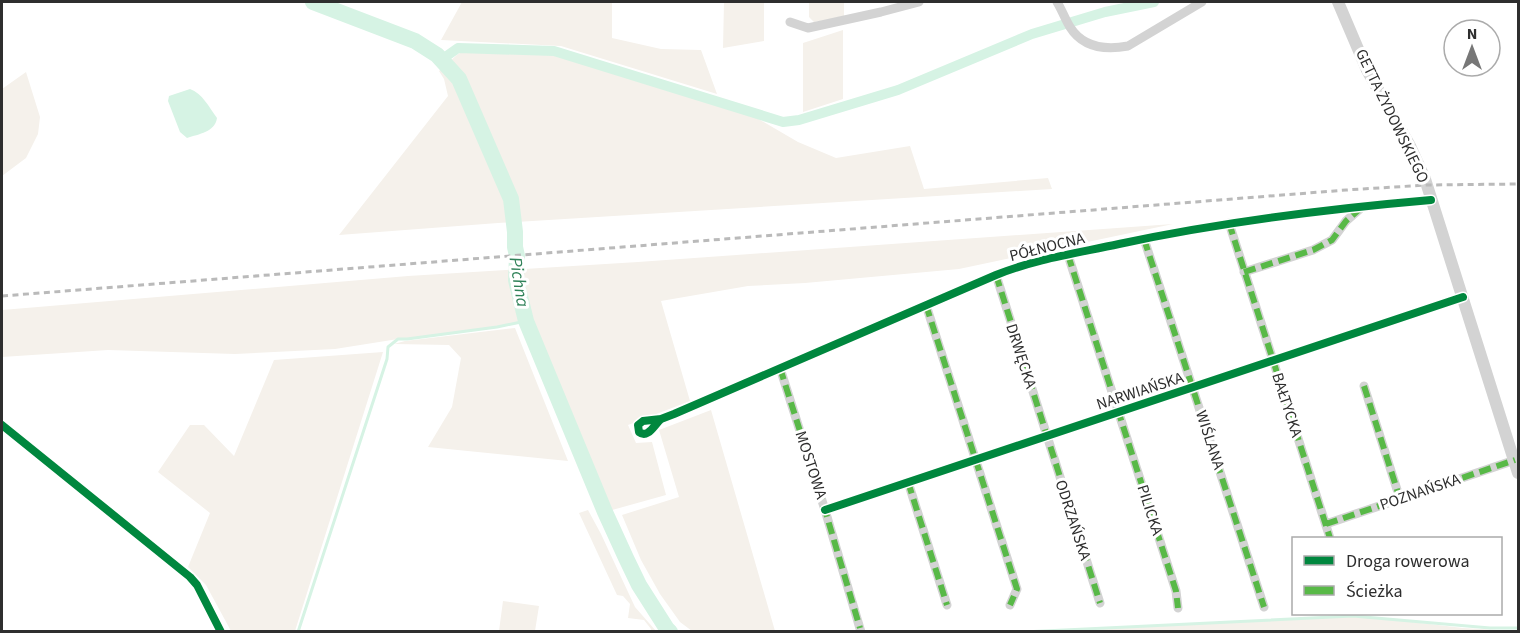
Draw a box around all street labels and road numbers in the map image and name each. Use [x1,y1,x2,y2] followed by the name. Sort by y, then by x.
[1350,45,1434,187] street label: GETTA ŻYDOWSKIEGO
[1007,227,1087,267] street label: PÓŁNOCNA
[1000,321,1042,392] street label: DRWĘCKA
[1094,366,1187,415] street label: NARWIAŃSKA
[1266,370,1308,440] street label: BAŁTYCKA
[1190,408,1230,473] street label: WIŚLANA
[790,428,832,502] street label: MOSTOWA
[1377,468,1463,516] street label: POZNAŃSKA
[1050,477,1096,563] street label: ODRZAŃSKA
[1131,482,1169,539] street label: PILICKA

